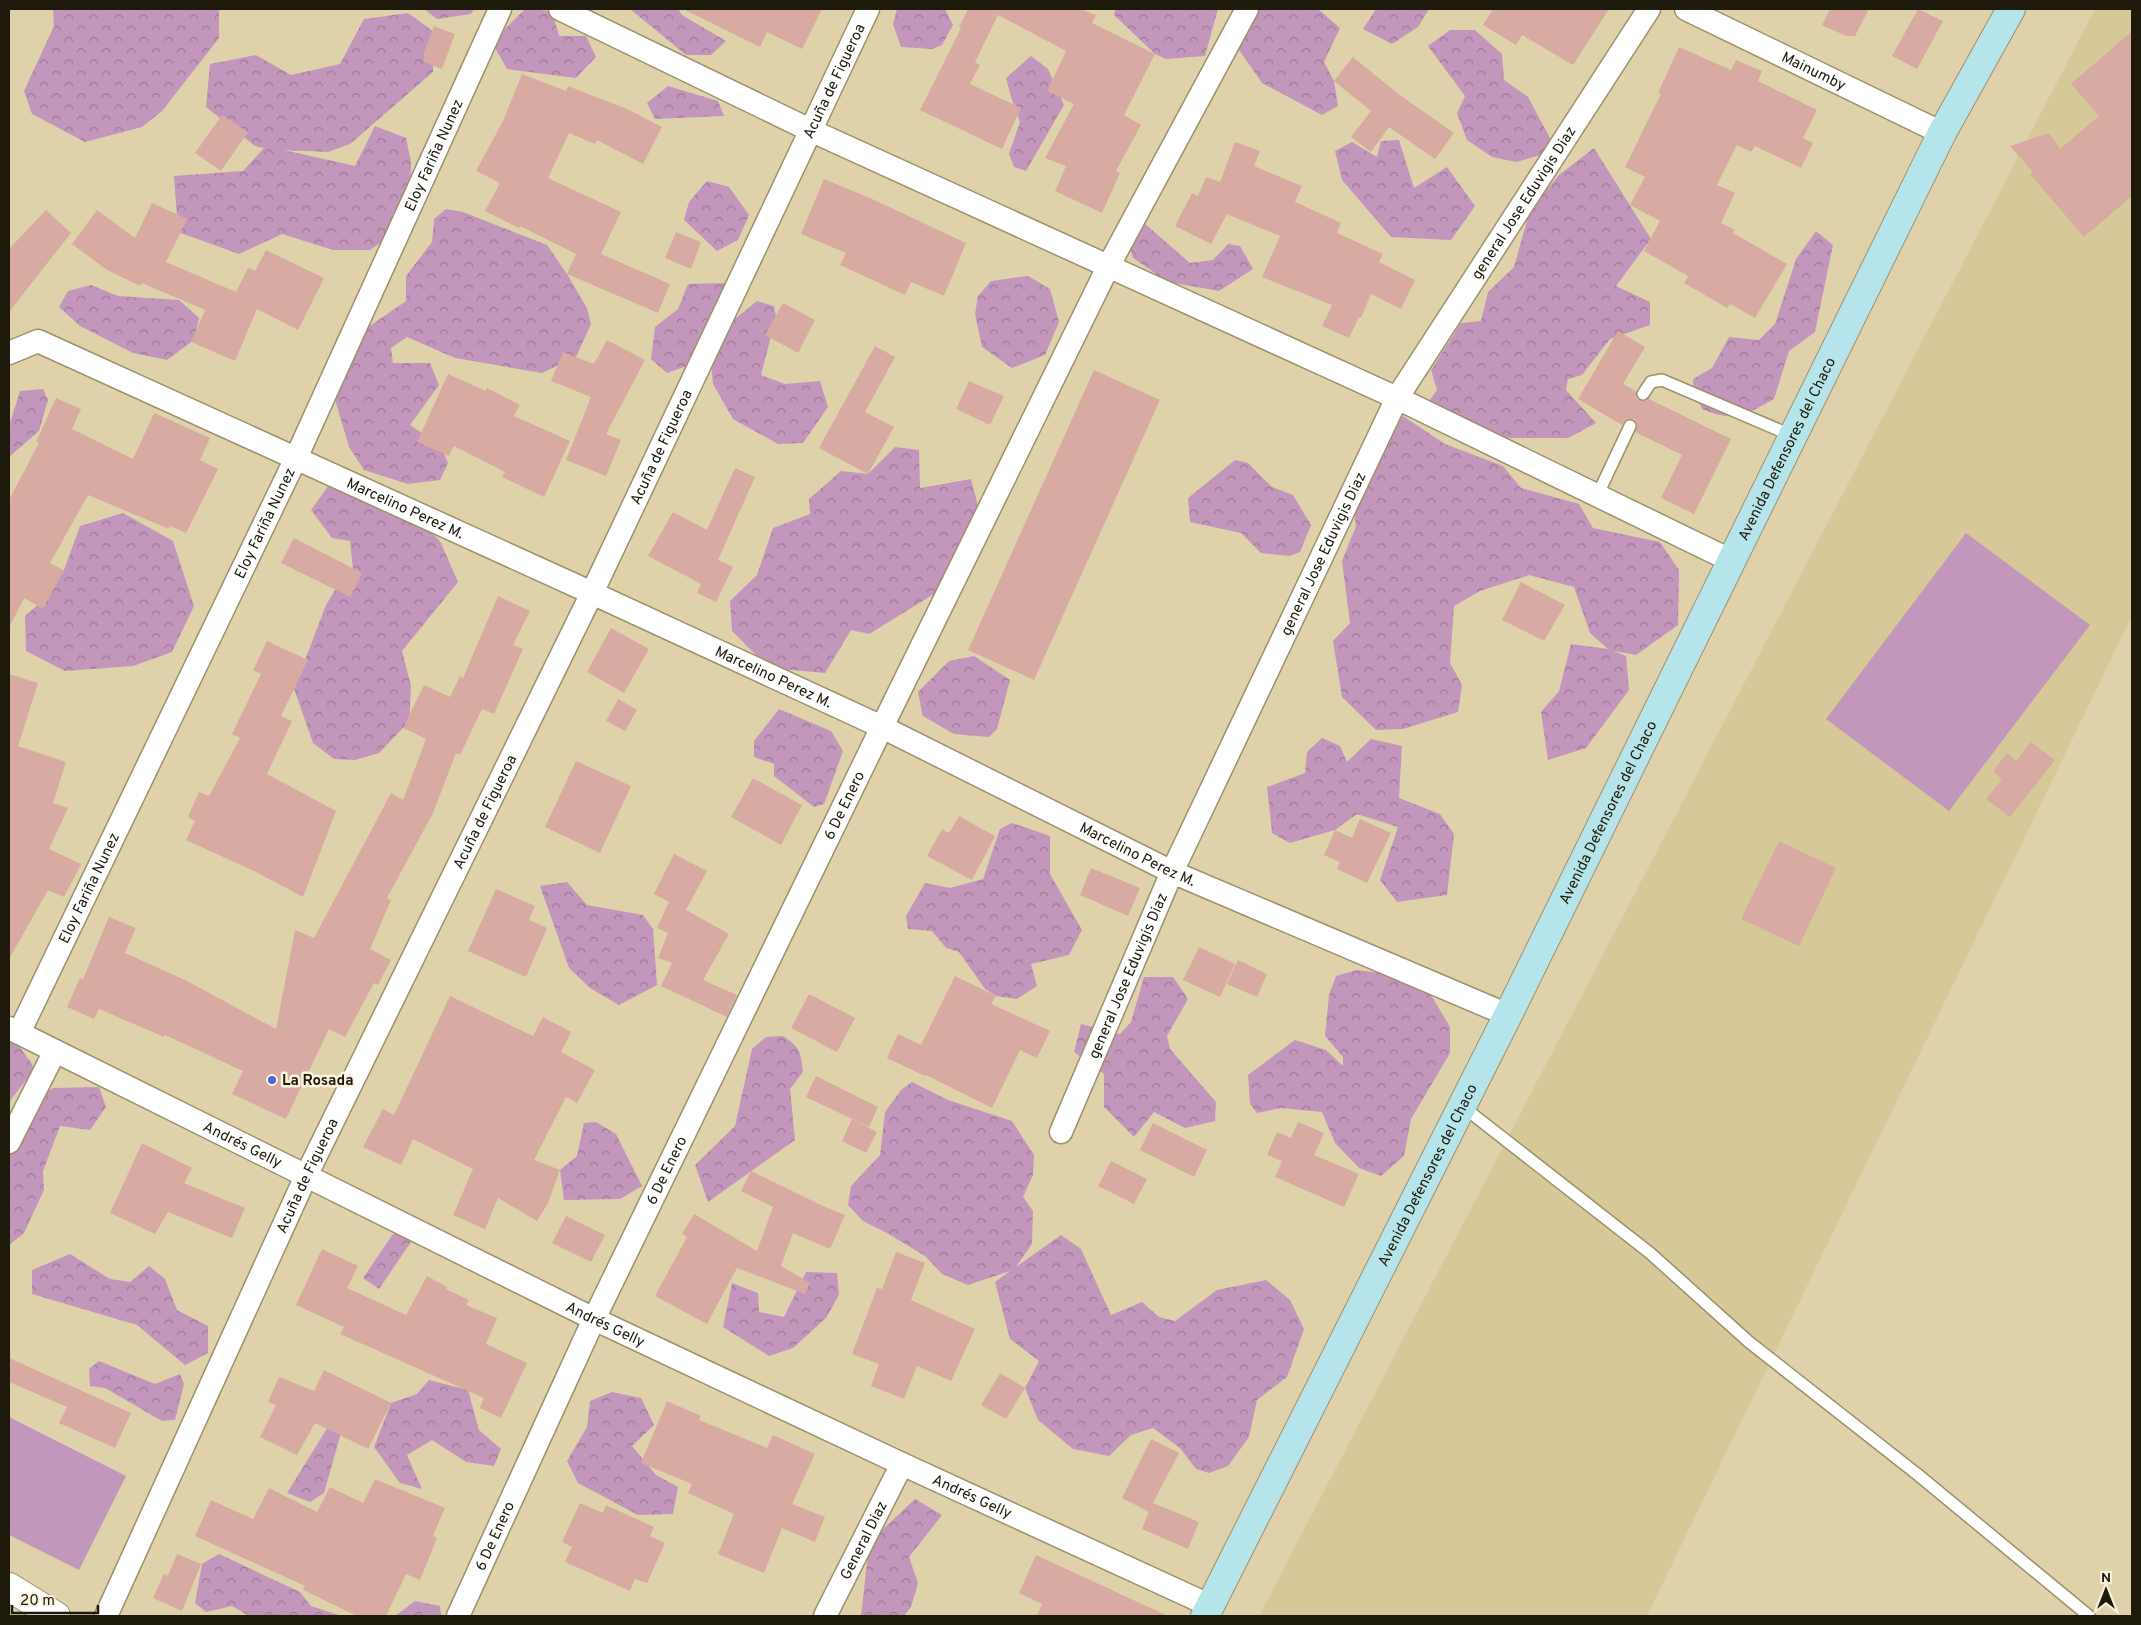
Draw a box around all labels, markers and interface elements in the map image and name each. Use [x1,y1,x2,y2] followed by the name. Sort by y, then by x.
[800,21,871,142] street label: Acuña de Figueroa
[1778,49,1849,96] street label: Mainumby
[401,97,469,215] street label: Eloy Fariña Nunez
[1468,123,1581,284] street label: general Jose Eduvigis Diaz
[1735,355,1841,544] street label: Avenida Defensores del Chaco
[627,387,698,508] street label: Acuña de Figueroa
[231,465,301,582] street label: Eloy Fariña Nunez
[1278,470,1371,639] street label: general Jose Eduvigis Diaz
[343,475,466,544] street label: Marcelino Perez M.
[711,643,834,713] street label: Marcelino Perez M.
[1556,718,1662,908] street label: Avenida Defensores del Chaco
[450,752,522,873] street label: Acuña de Figueroa
[821,769,870,843] street label: 6 De Enero
[1076,819,1198,892] street label: Marcelino Perez M.
[55,830,125,947] street label: Eloy Fariña Nunez
[1085,890,1173,1062] street label: general Jose Eduvigis Diaz
[282,1072,354,1091] place label: La Rosada
[266,1074,278,1086] marker: La Rosada
[1375,1081,1483,1270] street label: Avenida Defensores del Chaco
[273,1116,344,1237] street label: Acuña de Figueroa
[199,1118,285,1173] street label: Andrés Gelly
[643,1134,692,1208] street label: 6 De Enero
[562,1298,648,1353] street label: Andrés Gelly
[929,1471,1014,1524] street label: Andrés Gelly
[837,1498,893,1583] street label: General Diaz
[472,1499,520,1574] street label: 6 De Enero
[2081,1565,2131,1615] north arrow
[2101,1570,2111,1587] text: N
[12,1582,99,1614] scale bar
[20,1592,55,1611] text: 20 m

